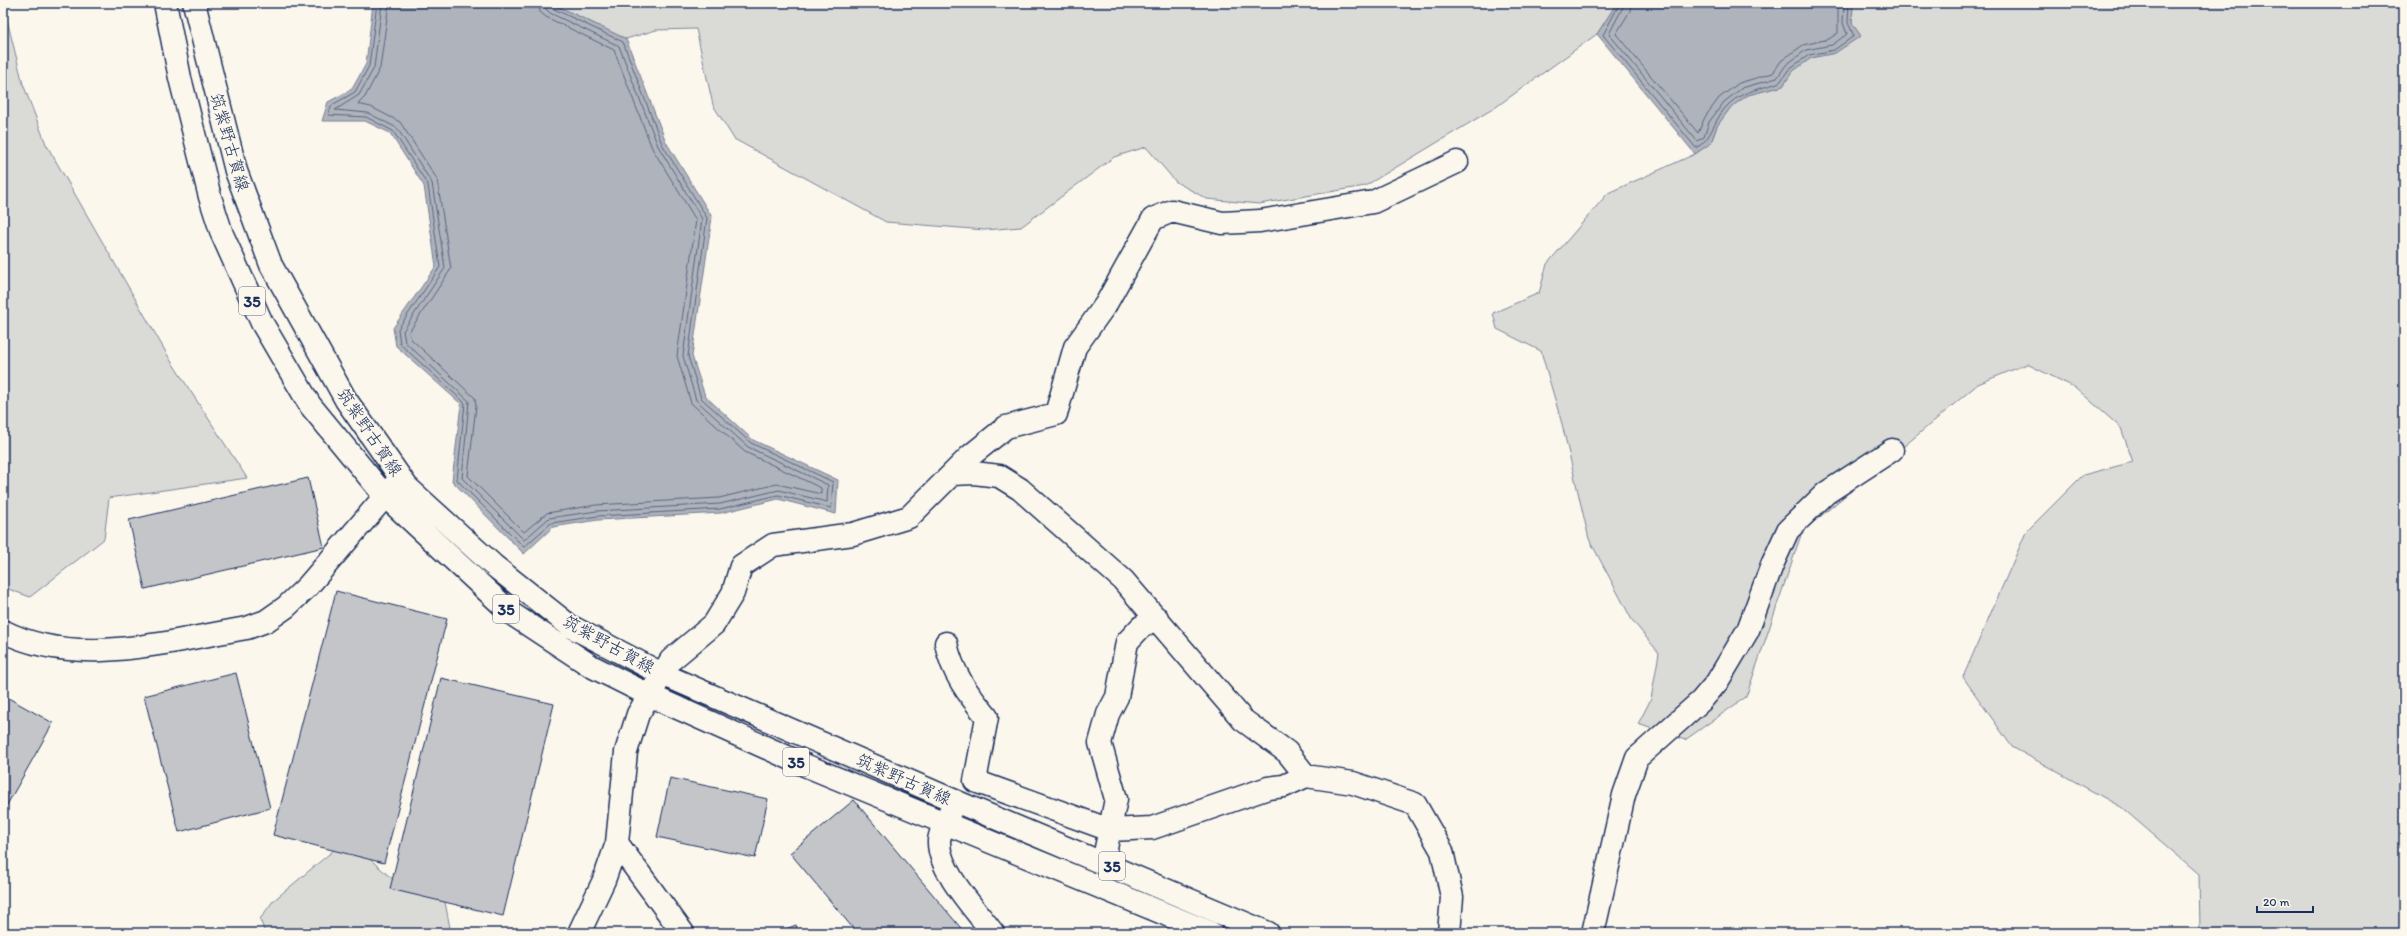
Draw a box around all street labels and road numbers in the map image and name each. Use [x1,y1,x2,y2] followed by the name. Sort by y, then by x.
[206,90,254,194] street label: 筑紫野古賀線
[239,287,265,315] road number: 35
[333,384,407,480] street label: 筑紫野古賀線
[493,595,519,623] road number: 35
[560,611,658,677] street label: 筑紫野古賀線
[783,748,809,776] road number: 35
[853,749,955,809] street label: 筑紫野古賀線
[1099,852,1125,880] road number: 35

